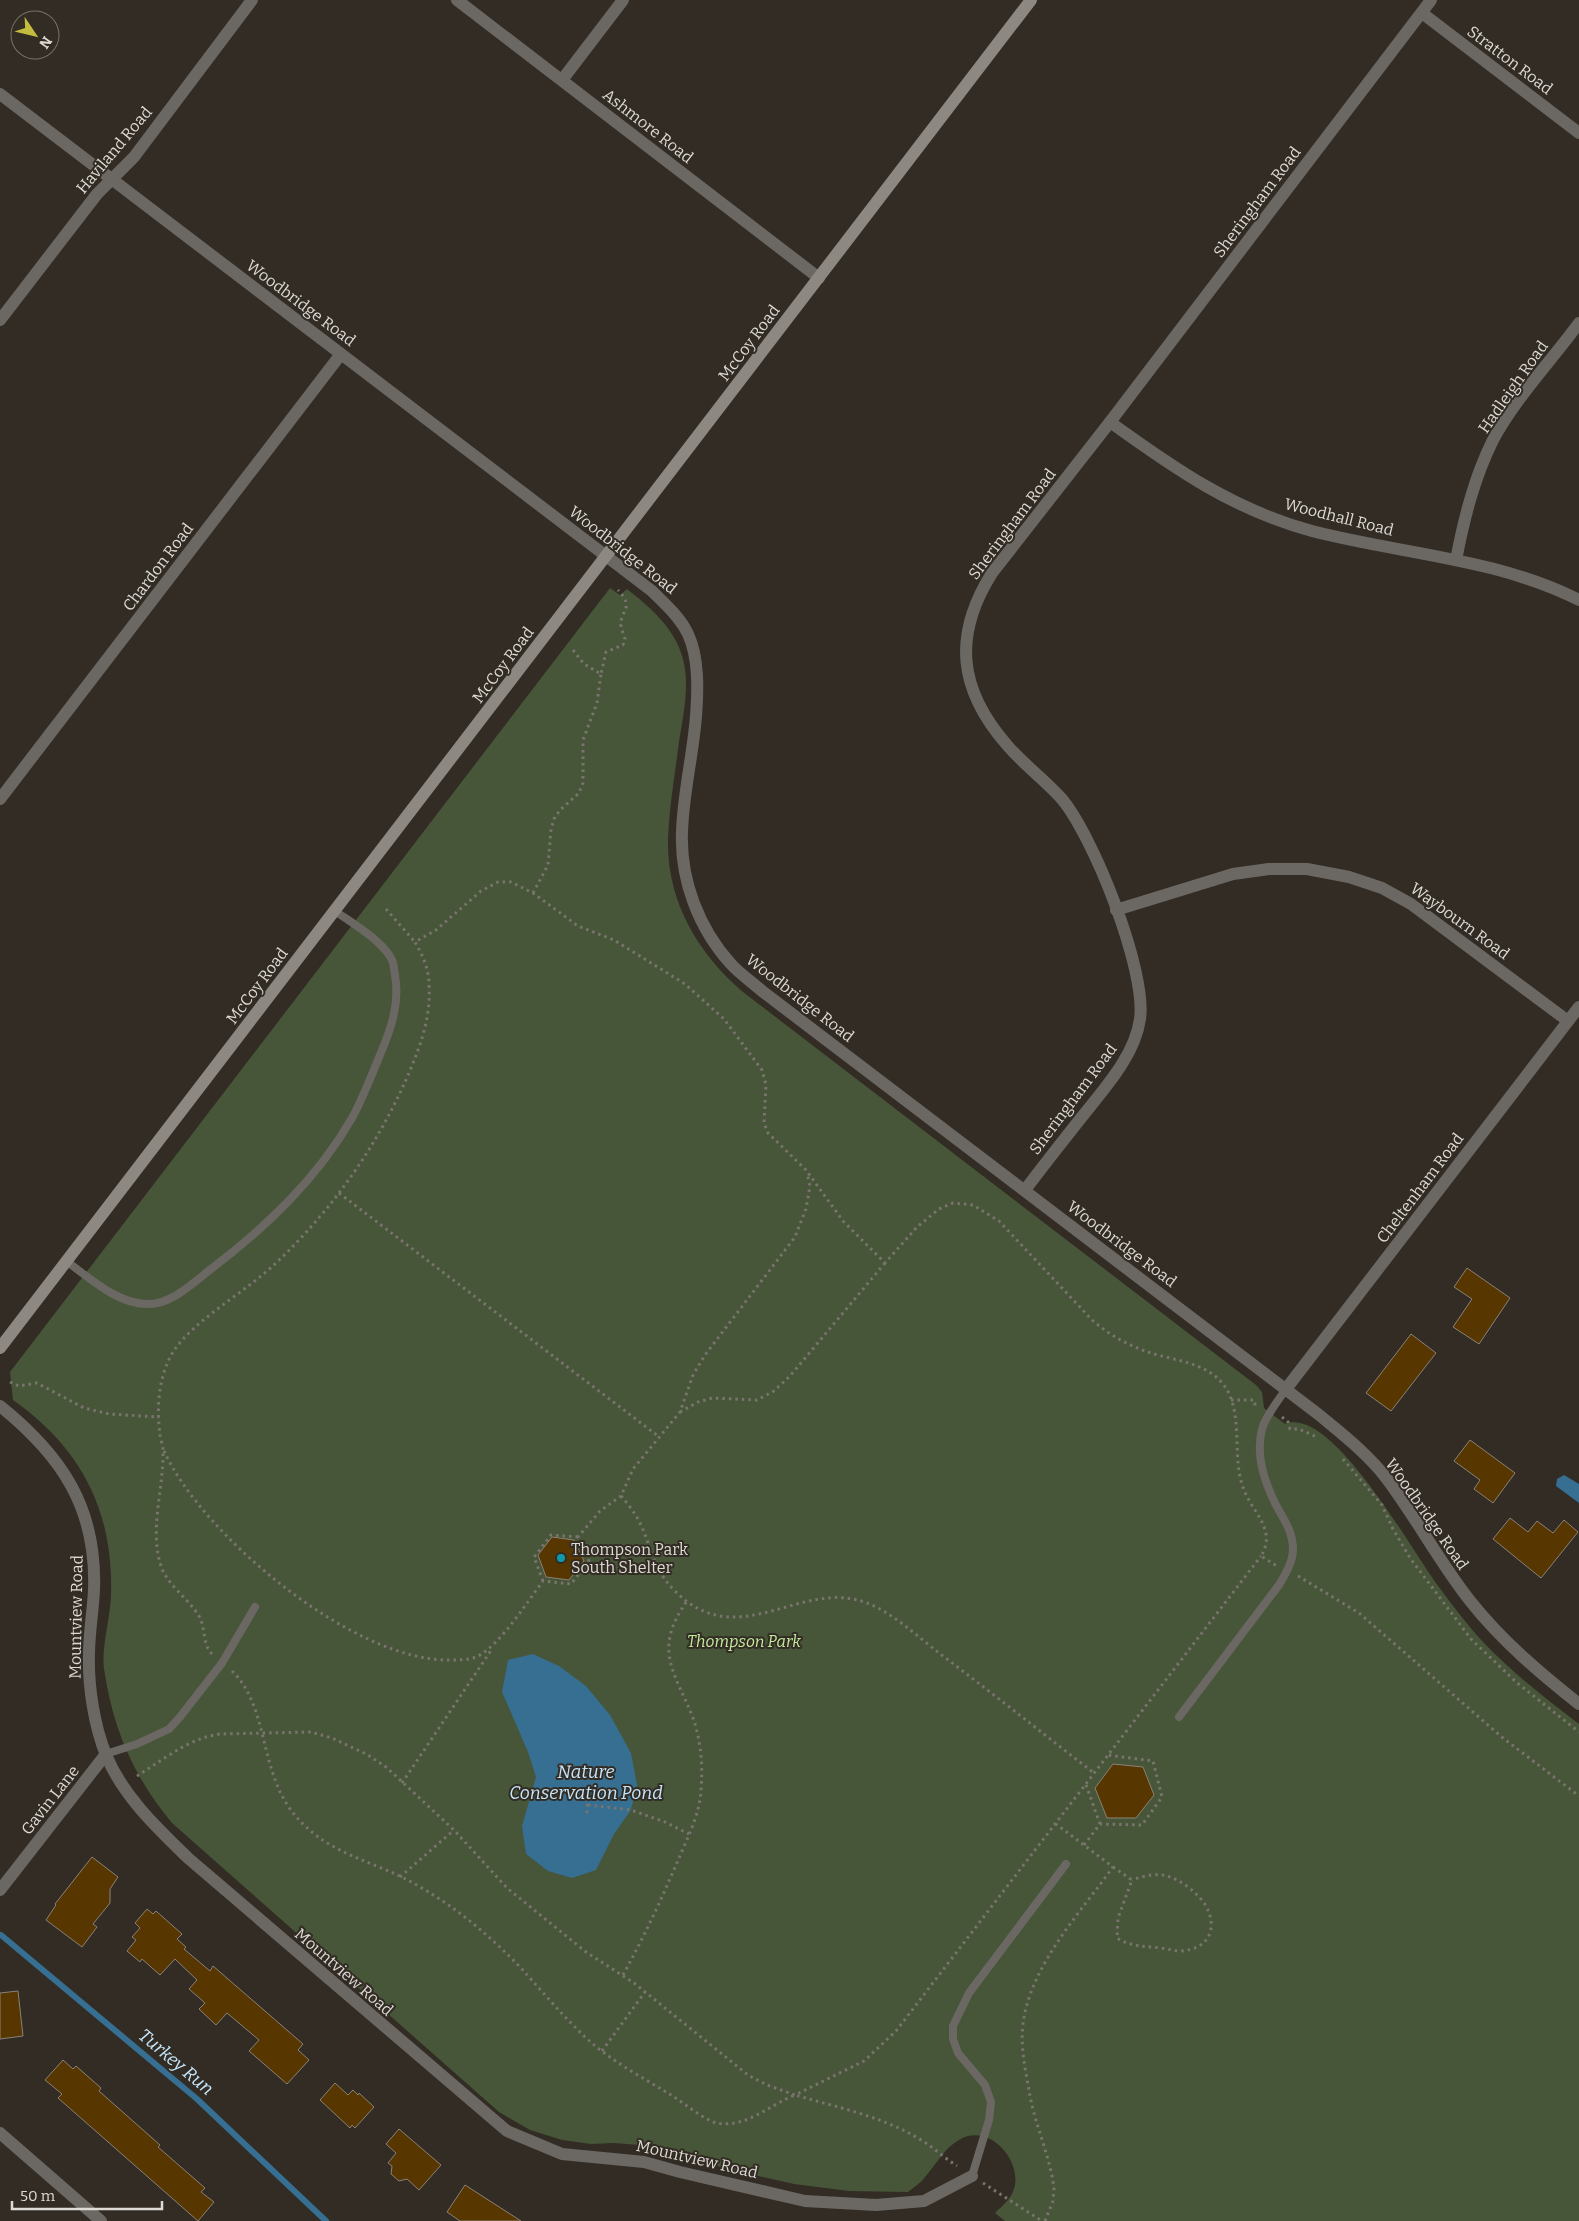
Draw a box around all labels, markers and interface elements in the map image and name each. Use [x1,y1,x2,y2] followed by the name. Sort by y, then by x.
[10,10,60,60] north arrow
[1464,22,1557,99] street label: Stratton Road
[35,33,55,52] text: N
[599,85,697,167] street label: Ashmore Road
[72,102,156,197] street label: Haviland Road
[1209,143,1305,261] street label: Sheringham Road
[243,256,360,351] street label: Woodbridge Road
[714,301,784,385] street label: McCoy Road
[1474,337,1552,437] street label: Hadleigh Road
[964,465,1060,583] street label: Sheringham Road
[1282,494,1396,540] street label: Woodhall Road
[565,502,681,598] street label: Woodbridge Road
[119,519,197,615] street label: Chardon Road
[468,623,538,707] street label: McCoy Road
[1407,879,1514,964] street label: Waybourn Road
[222,944,292,1028] street label: McCoy Road
[742,950,858,1046] street label: Woodbridge Road
[1025,1040,1121,1158] street label: Sheringham Road
[1373,1129,1468,1247] street label: Cheltenham Road
[1064,1197,1181,1292] street label: Woodbridge Road
[1381,1455,1473,1574] street label: Woodbridge Road
[571,1540,688,1577] place label: Thompson Park South Shelter
[555,1552,567,1564] marker: Thompson Park South Shelter
[65,1554,87,1679] street label: Mountview Road
[687,1632,801,1651] park label: Thompson Park
[509,1761,663,1804] water label: Nature Conservation Pond
[17,1762,83,1838] street label: Gavin Lane
[291,1924,397,2020] street label: Mountview Road
[134,2024,218,2100] water label: Turkey Run
[634,2136,760,2182] street label: Mountview Road
[12,2178,162,2210] scale bar
[20,2187,56,2205] text: 50 m

